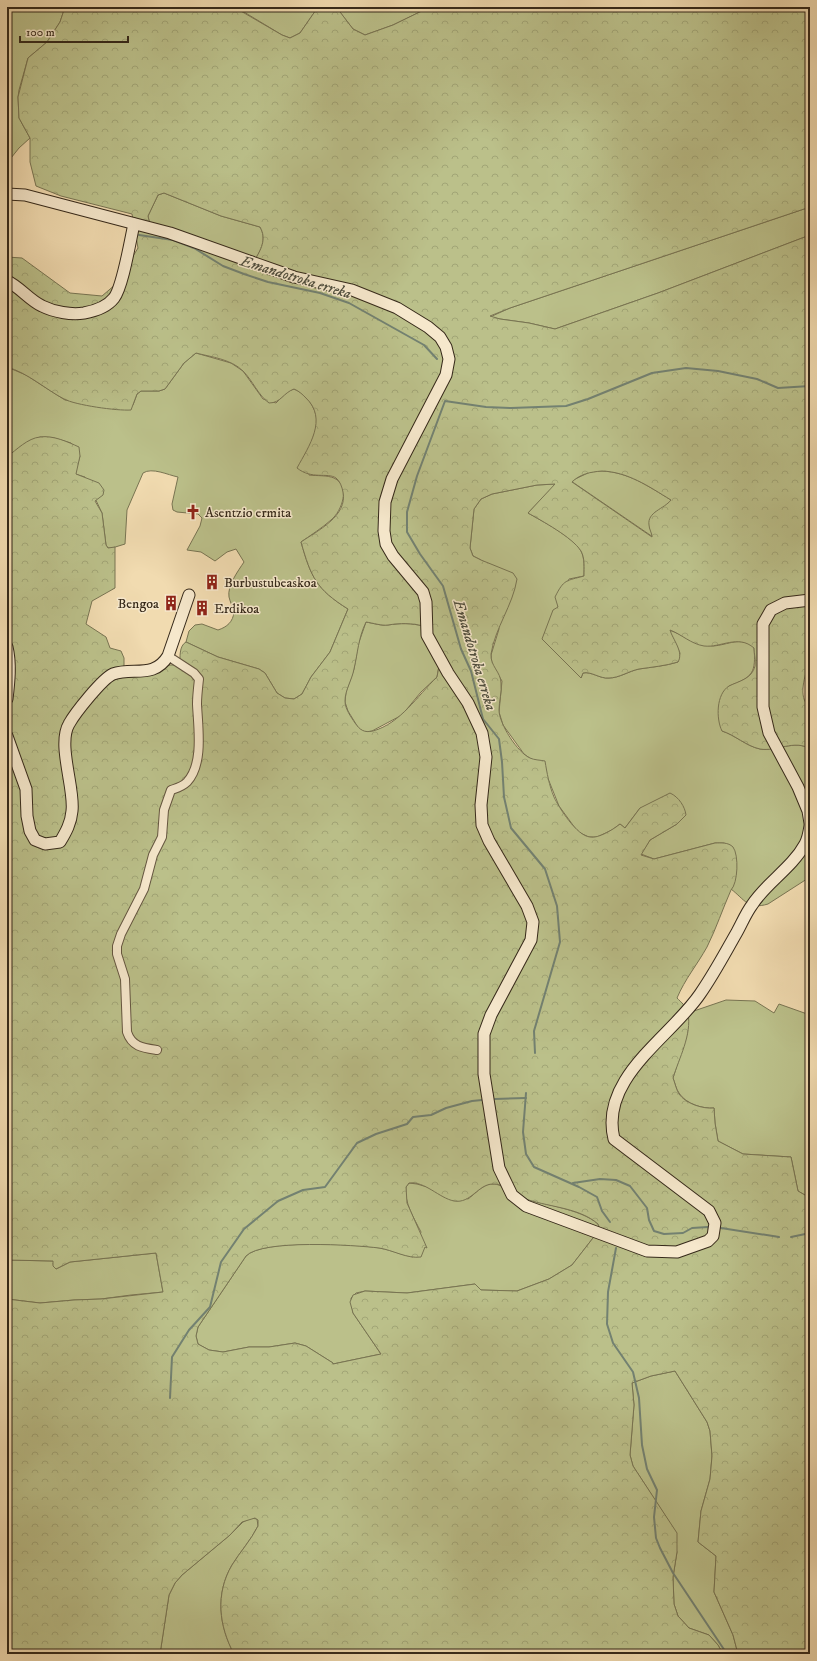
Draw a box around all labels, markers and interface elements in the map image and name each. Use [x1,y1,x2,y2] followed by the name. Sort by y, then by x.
[20,18,128,44] scale bar
[26,25,55,40] text: 100 m
[237,251,354,303] water label: Emandotroka erreka
[184,503,202,521] church icon: Asentzio ermita
[205,504,291,522] place label: Asentzio ermita
[203,573,221,591] building icon: Burbustubeaskoa
[224,574,317,592] place label: Burbustubeaskoa
[162,594,180,612] building icon: Bengoa
[117,595,159,613] place label: Bengoa
[448,596,500,713] water label: Emandotroka erreka
[193,599,211,617] building icon: Erdikoa
[214,600,259,618] place label: Erdikoa

